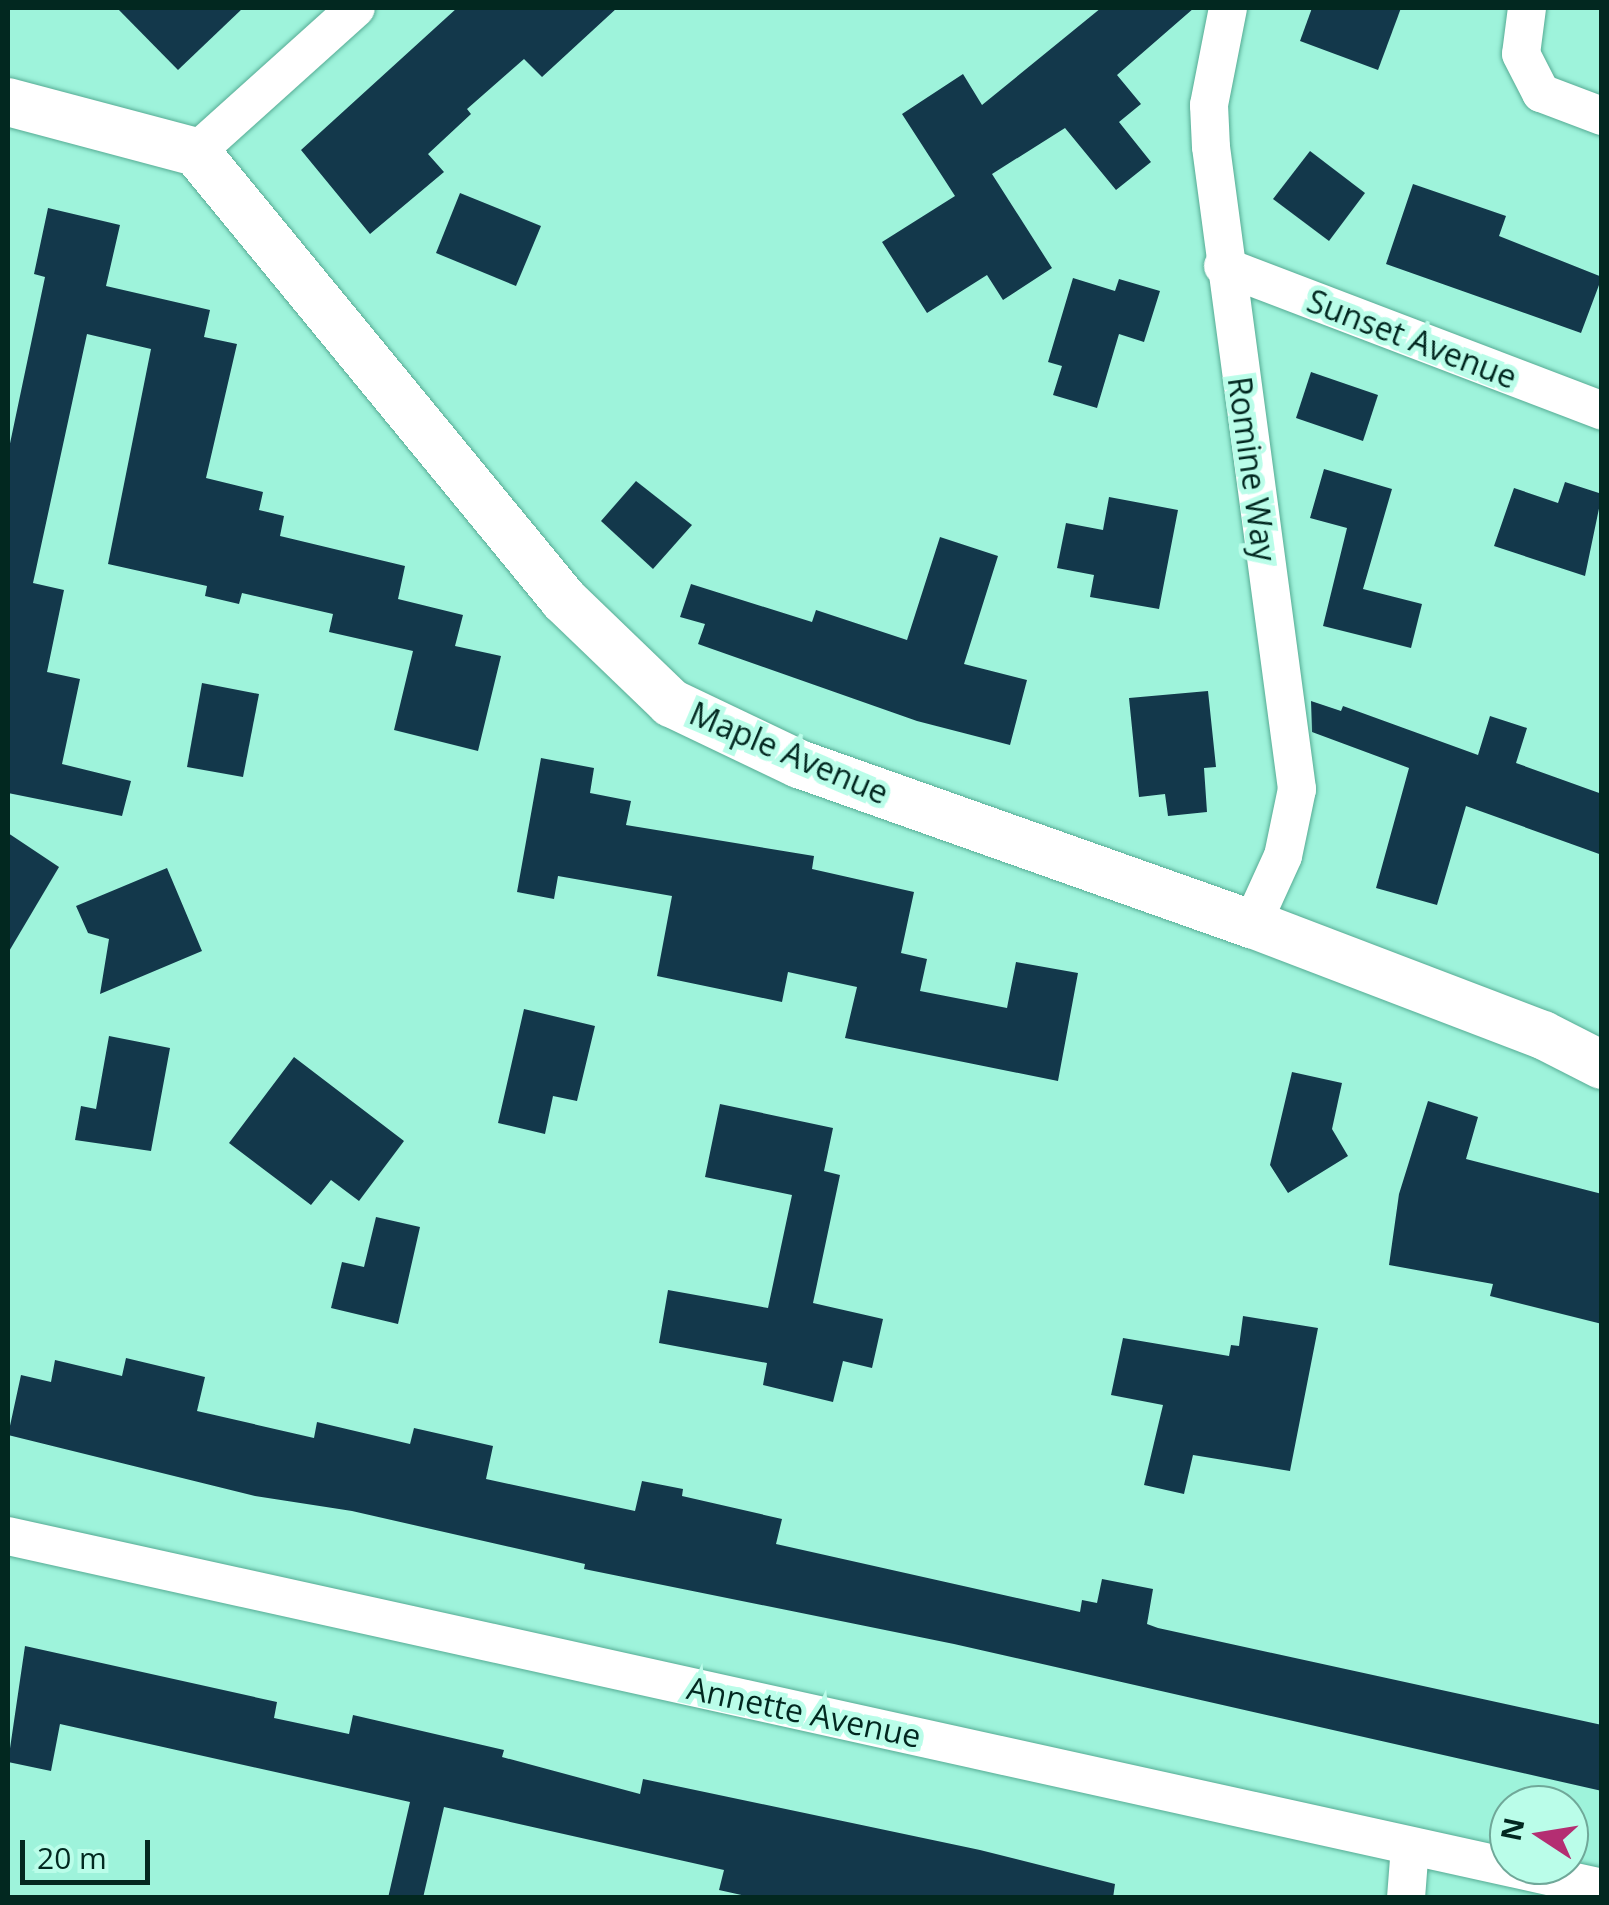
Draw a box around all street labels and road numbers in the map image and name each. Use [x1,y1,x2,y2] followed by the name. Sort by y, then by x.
[1302,281,1522,397] street label: Sunset Avenue
[1220,374,1284,564] street label: Romine Way
[684,694,894,812] street label: Maple Avenue
[684,1668,924,1756] street label: Annette Avenue

